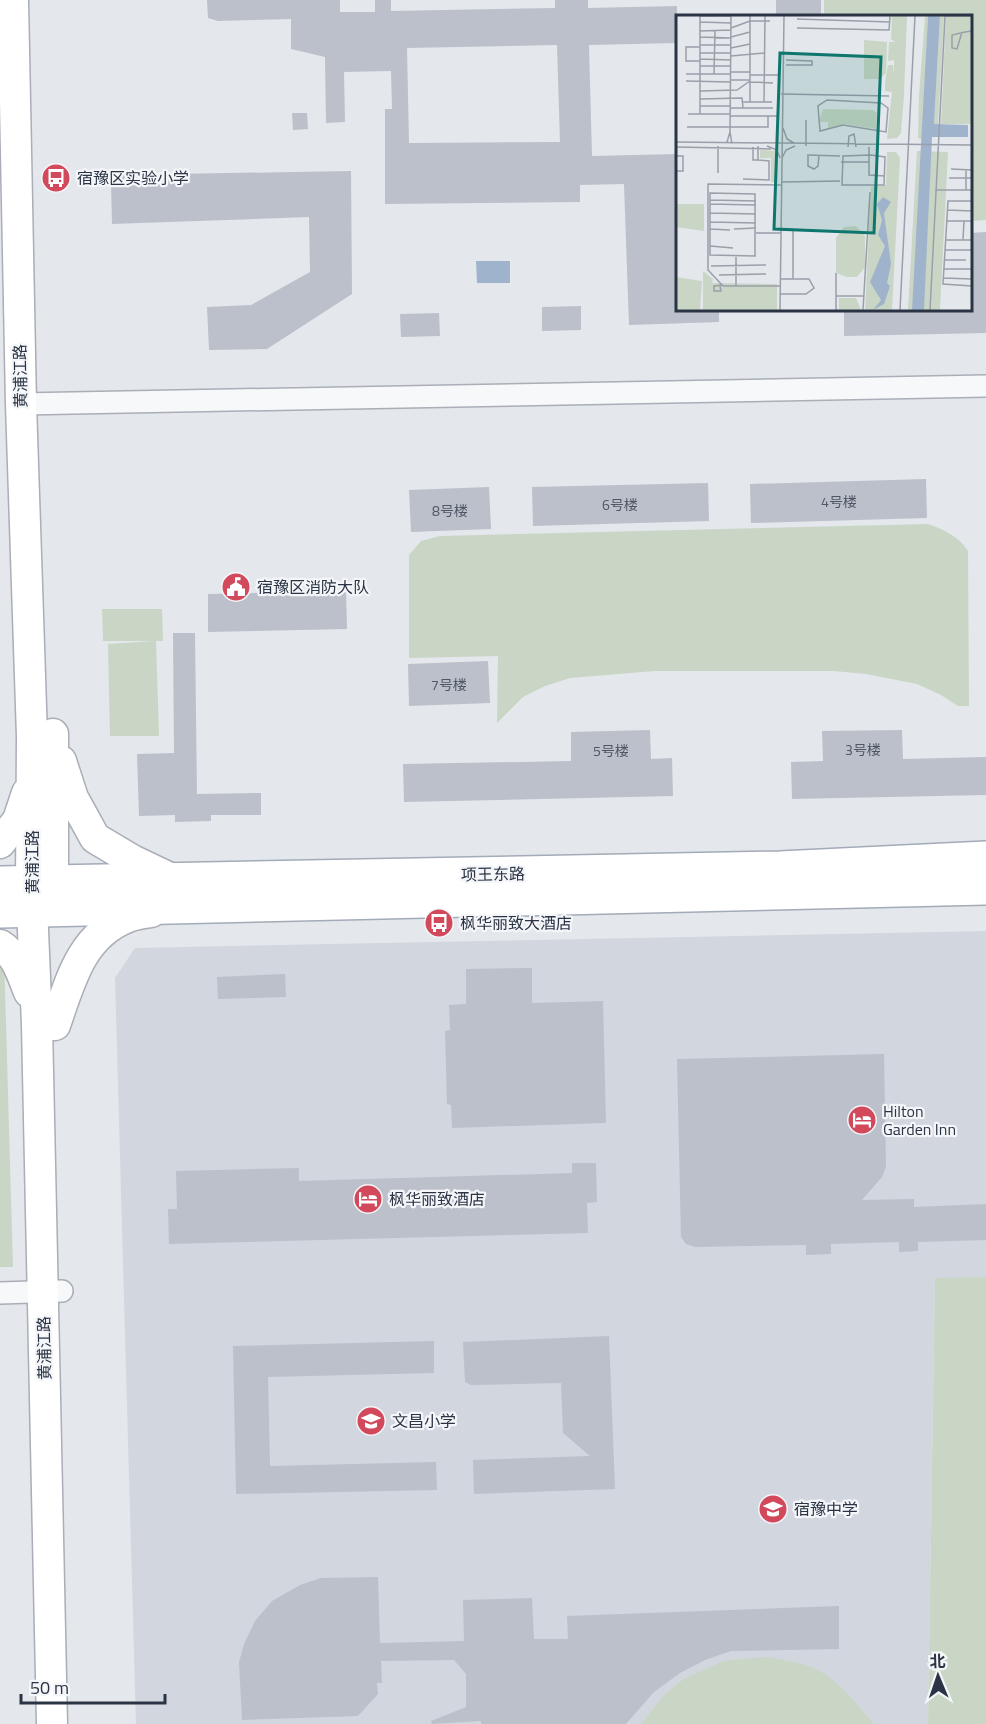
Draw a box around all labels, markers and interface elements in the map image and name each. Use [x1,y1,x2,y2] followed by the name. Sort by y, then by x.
[676,15,971,310] inset map
[40,162,72,194] bus stop icon: 宿豫区实验小学
[77,166,189,190] place label: 宿豫区实验小学
[7,344,33,408] street label: 黄浦江路
[821,491,857,512] house number: 4号楼
[602,494,638,515] house number: 6号楼
[432,500,468,521] house number: 8号楼
[220,571,252,603] public building icon: 宿豫区消防大队
[257,575,369,599] place label: 宿豫区消防大队
[431,674,467,695] house number: 7号楼
[845,739,881,760] house number: 3号楼
[593,740,629,761] house number: 5号楼
[20,830,44,894] street label: 黄浦江路
[461,861,525,887] street label: 项王东路
[423,907,455,939] bus stop icon: 枫华丽致大酒店
[460,911,572,935] place label: 枫华丽致大酒店
[883,1099,956,1141] place label: Hilton Garden Inn
[846,1104,878,1136] hotel icon: Hilton Garden Inn
[352,1183,384,1215] hotel icon: 枫华丽致酒店
[389,1187,485,1211] place label: 枫华丽致酒店
[31,1316,57,1380] street label: 黄浦江路
[355,1405,387,1437] school or university icon: 文昌小学
[392,1409,456,1433] place label: 文昌小学
[757,1493,789,1525] school or university icon: 宿豫中学
[794,1497,858,1521] place label: 宿豫中学
[908,1646,968,1706] north arrow
[929,1649,946,1673] text: 北
[21,1667,165,1705] scale bar
[30,1674,69,1701] text: 50 m

